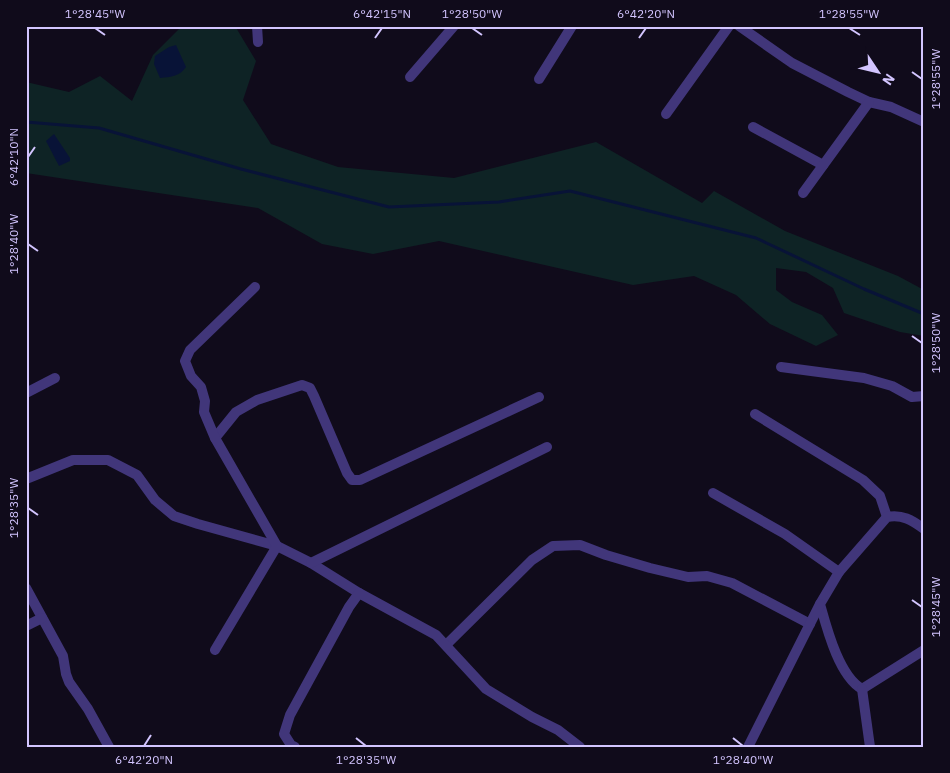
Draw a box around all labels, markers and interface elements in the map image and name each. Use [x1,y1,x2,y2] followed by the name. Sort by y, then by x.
[65,6,126,21] text: 1°28'45"W
[353,6,411,21] text: 6°42'15"N
[442,6,503,21] text: 1°28'50"W
[617,6,675,21] text: 6°42'20"N
[819,6,880,21] text: 1°28'55"W
[852,48,902,98] north arrow
[928,48,943,109] text: 1°28'55"W
[878,70,899,89] text: N
[6,128,21,186] text: 6°42'10"N
[6,213,21,274] text: 1°28'40"W
[928,312,943,373] text: 1°28'50"W
[6,477,21,538] text: 1°28'35"W
[928,576,943,637] text: 1°28'45"W
[115,752,173,767] text: 6°42'20"N
[336,752,397,767] text: 1°28'35"W
[713,752,774,767] text: 1°28'40"W

